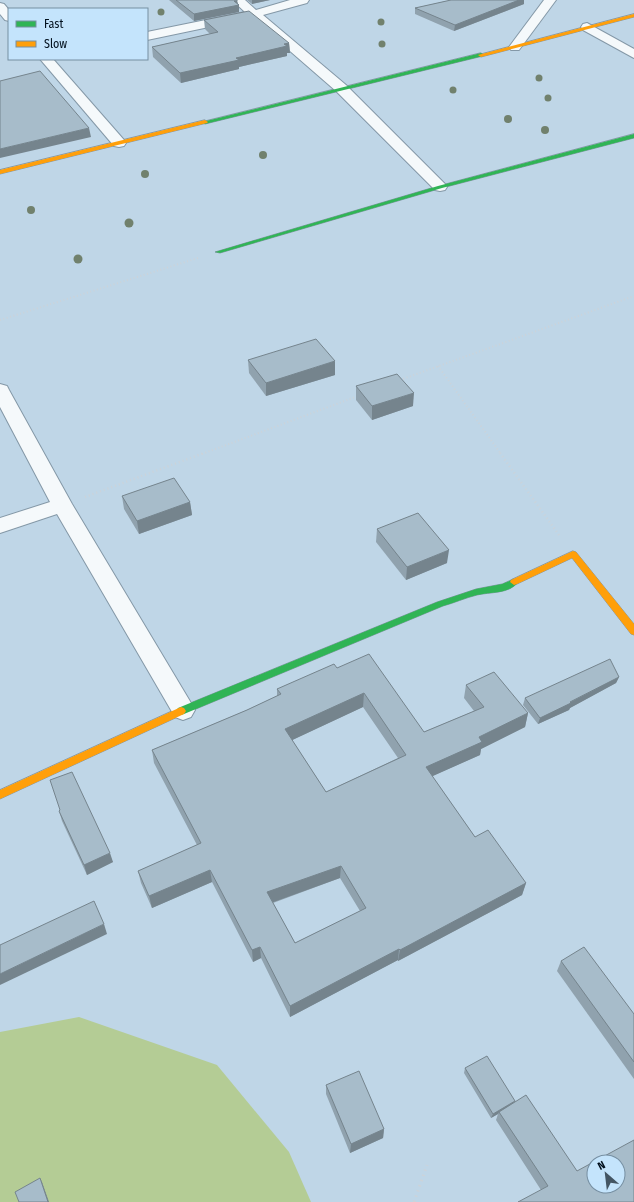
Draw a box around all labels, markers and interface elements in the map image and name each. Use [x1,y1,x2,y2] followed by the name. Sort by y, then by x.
[8,8,148,60] legend
[44,17,63,31] text: Fast
[44,37,67,51] text: Slow
[586,1154,626,1194] north arrow
[596,1158,608,1173] text: N

